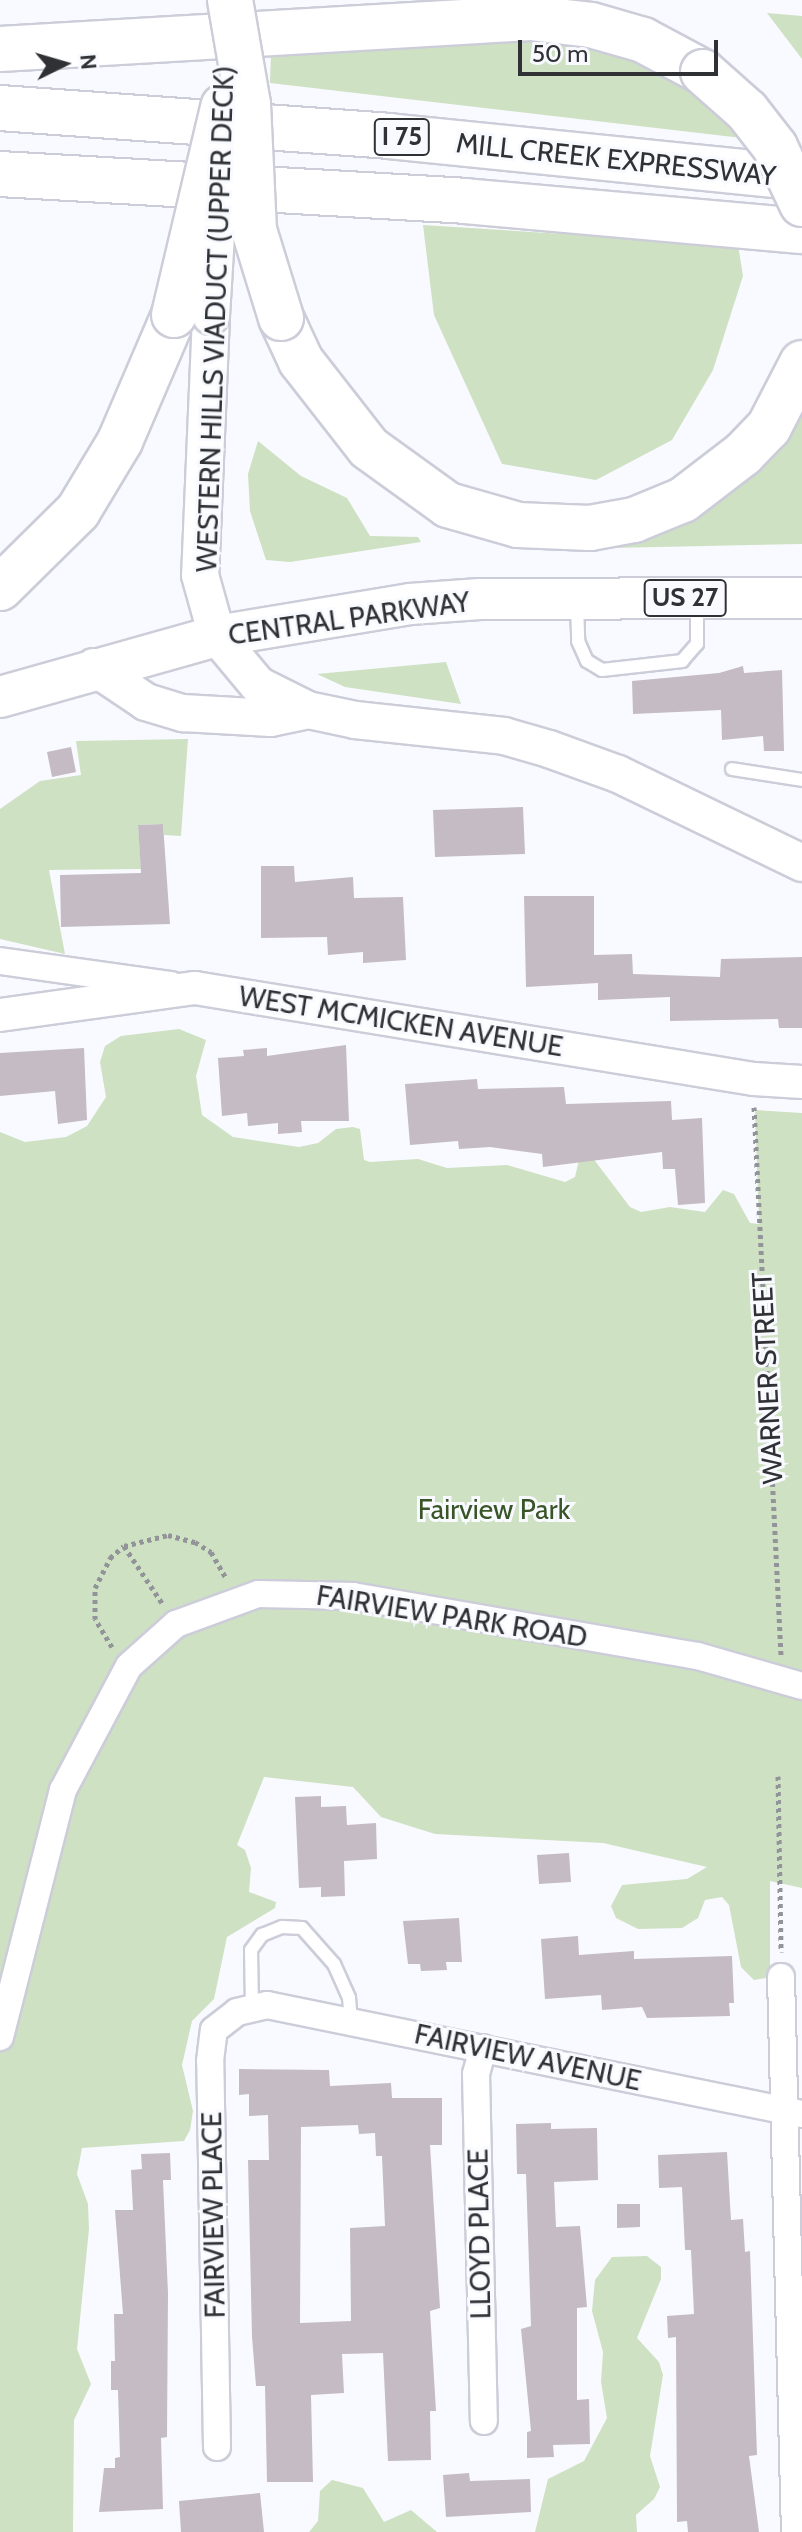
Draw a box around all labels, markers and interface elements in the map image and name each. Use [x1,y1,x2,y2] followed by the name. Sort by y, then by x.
[24,24,104,104] north arrow
[522,24,722,74] scale bar
[532,39,588,68] text: 50 m
[74,53,103,71] text: N
[189,65,241,573] street label: WESTERN HILLS VIADUCT (UPPER DECK)
[372,115,432,159] road number: I 75
[454,125,778,193] street label: MILL CREEK EXPRESSWAY
[643,576,727,620] road number: US 27
[226,584,472,652] street label: CENTRAL PARKWAY
[237,979,565,1063] street label: WEST MCMICKEN AVENUE
[745,1271,789,1485] street label: WARNER STREET
[418,1492,570,1526] park label: Fairview Park
[314,1578,590,1654] street label: FAIRVIEW PARK ROAD
[412,2017,644,2097] street label: FAIRVIEW AVENUE
[194,2111,232,2319] street label: FAIRVIEW PLACE
[461,2148,497,2320] street label: LLOYD PLACE

